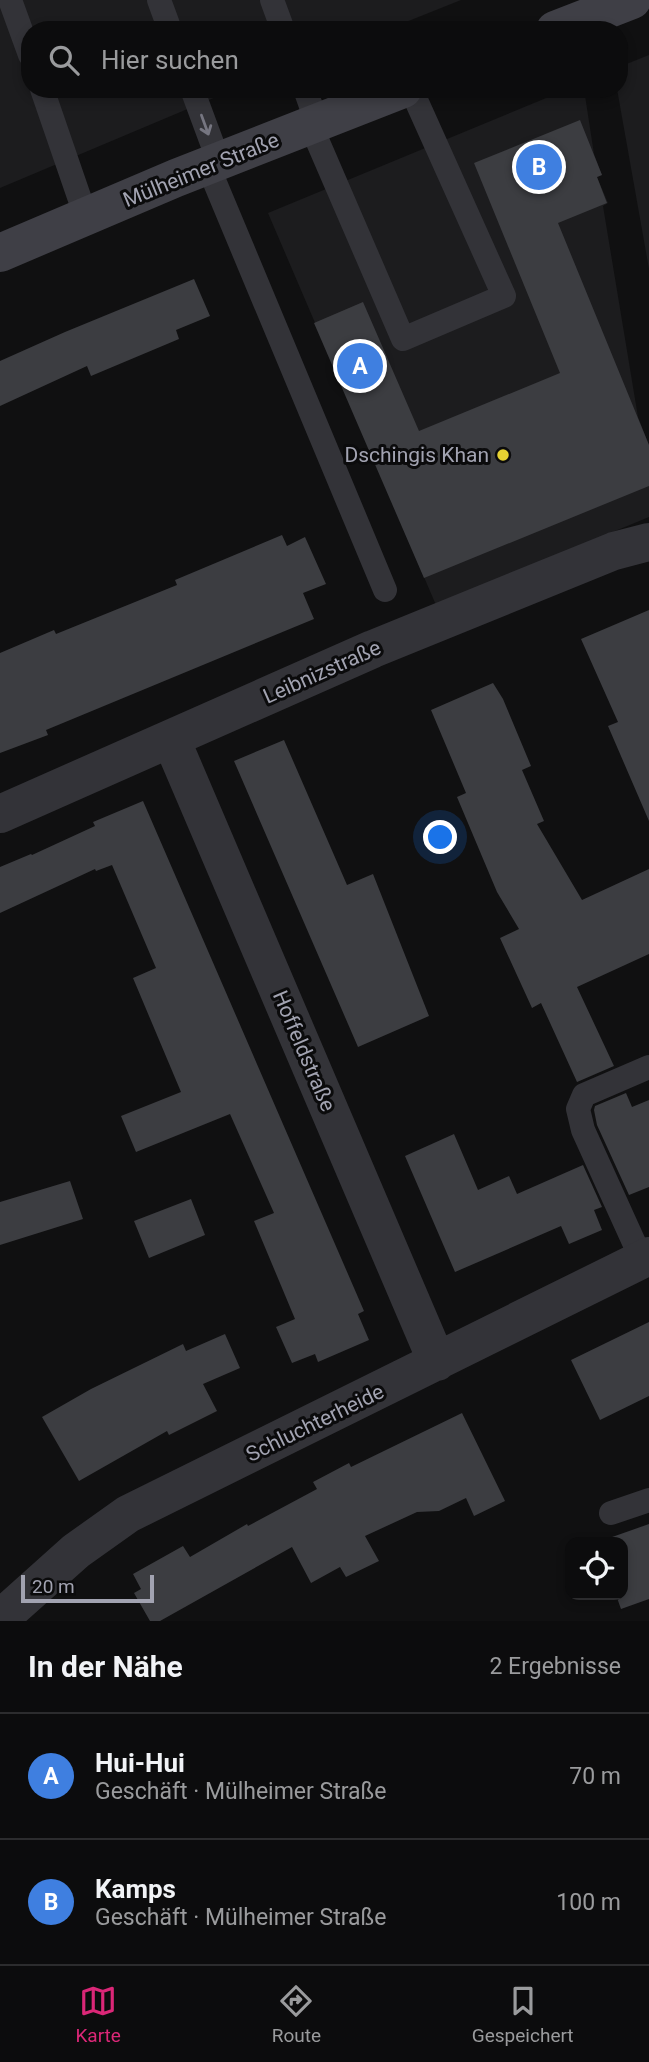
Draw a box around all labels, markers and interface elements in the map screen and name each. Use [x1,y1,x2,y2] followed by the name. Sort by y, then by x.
[21,21,628,98] search box
[45,41,83,79] icon: search
[101,45,239,75] text: Hier suchen
[200,114,212,136] one-way arrow
[120,128,282,212] street label: Mülheimer Straße
[516,141,562,193] pin: B
[337,340,383,392] pin: A
[344,443,489,467] place label: Dschingis Khan
[495,447,511,463] marker: Dschingis Khan
[260,635,384,709] street label: Leibnizstraße
[423,820,457,854] your location
[268,987,340,1115] street label: Hoffeldstraße
[242,1379,388,1467] street label: Schluchterheide
[565,1537,628,1600] map controls
[565,1537,628,1600] button: locate
[21,1572,154,1604] scale bar
[32,1575,75,1598] text: 20 m
[28,1649,183,1684] text: In der Nähe
[489,1653,621,1680] text: 2 Ergebnisse
[95,1748,185,1778] text: Hui-Hui
[43,1763,59,1790] text: A
[569,1763,621,1790] text: 70 m
[95,1778,386,1805] text: Geschäft · Mülheimer Straße
[95,1874,176,1904] text: Kamps
[44,1889,58,1916] text: B
[556,1889,621,1916] text: 100 m
[95,1904,386,1931] text: Geschäft · Mülheimer Straße
[75,1982,121,2047] tab: Karte
[272,1982,321,2047] tab: Route
[472,1982,574,2047] tab: Gespeichert

